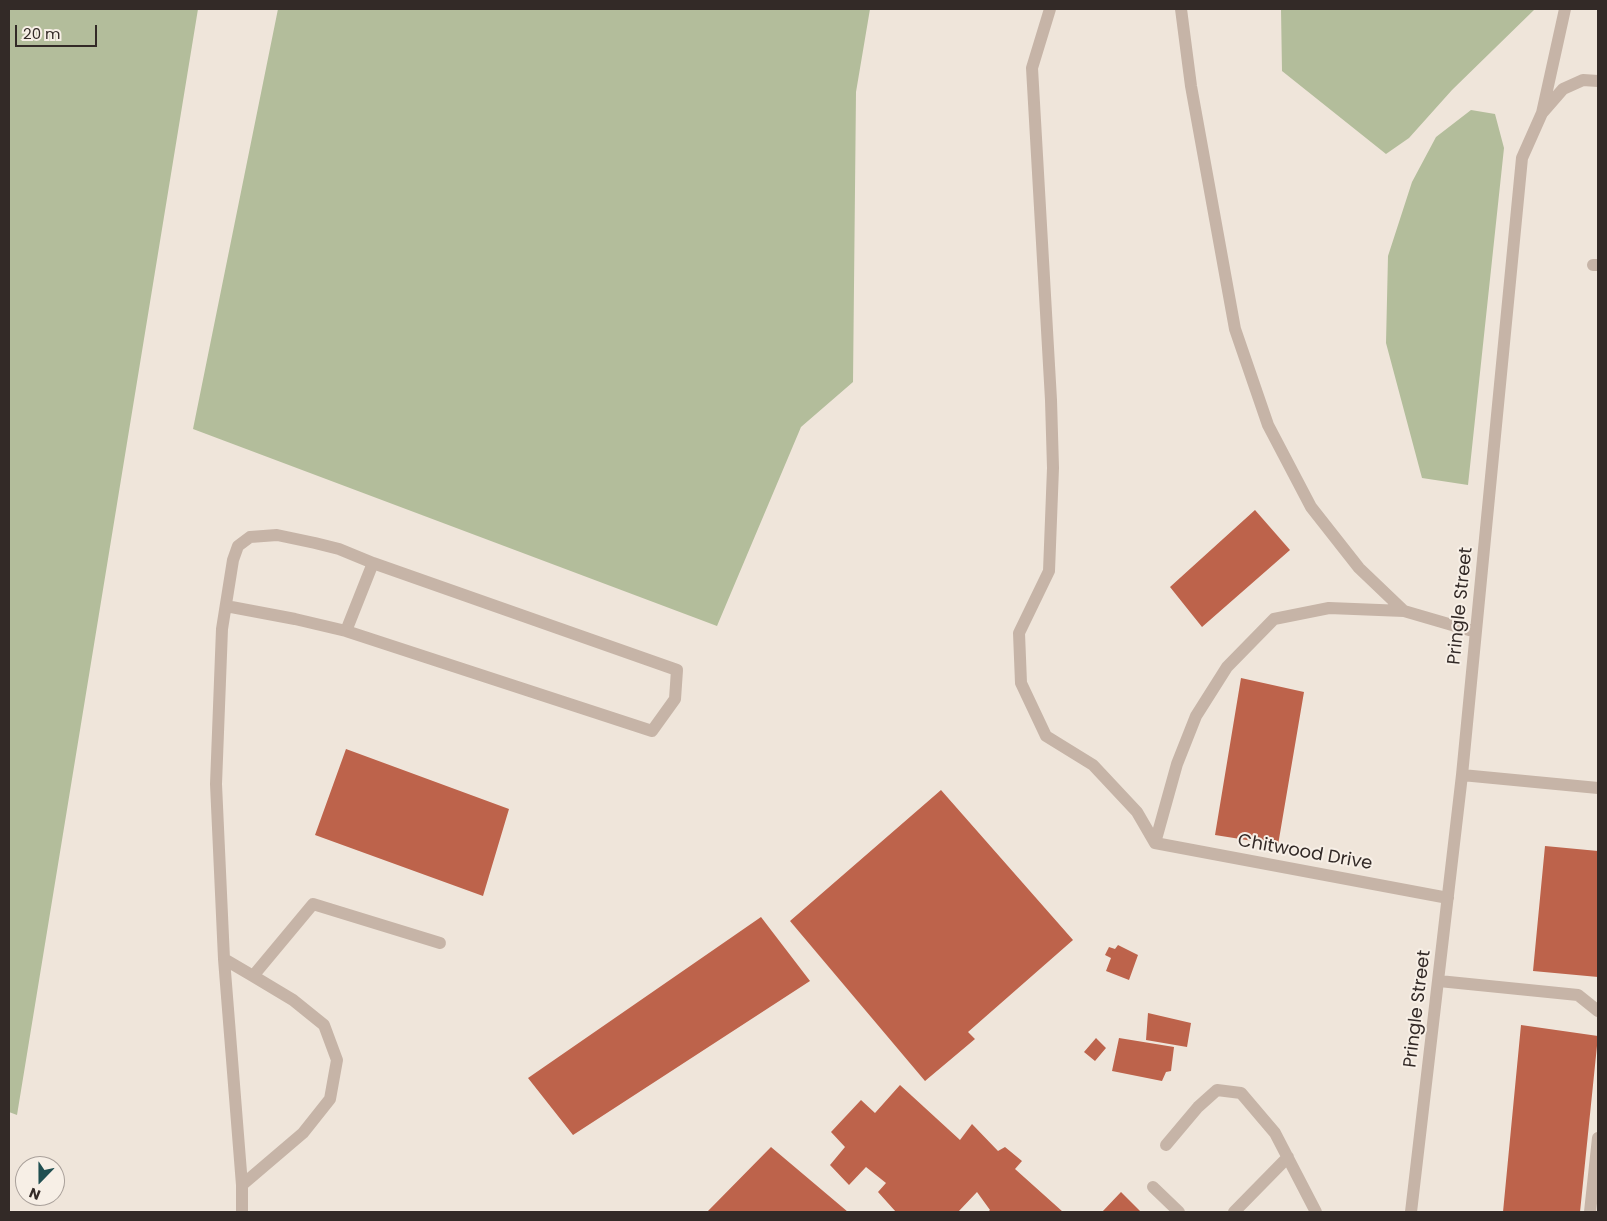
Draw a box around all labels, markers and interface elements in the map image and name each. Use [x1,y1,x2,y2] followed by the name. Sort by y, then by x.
[18,15,100,47] scale bar
[23,23,61,44] text: 20 m
[1444,546,1478,666] street label: Pringle Street
[1236,831,1374,875] street label: Chitwood Drive
[1400,949,1436,1069] street label: Pringle Street
[15,1156,65,1206] north arrow
[26,1183,43,1205] text: N

